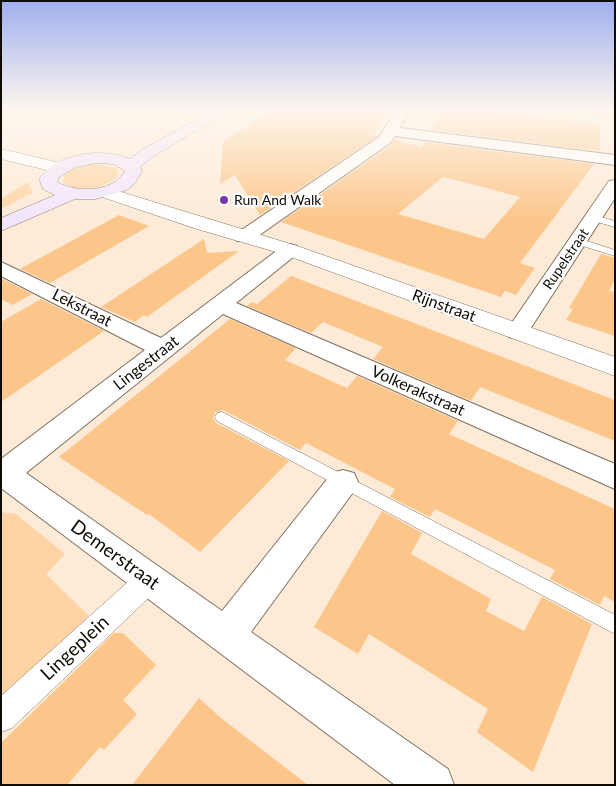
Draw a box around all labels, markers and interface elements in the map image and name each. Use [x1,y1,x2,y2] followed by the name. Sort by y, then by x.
[234,192,321,208] place label: Run And Walk
[218,194,230,206] marker: Run And Walk
[540,225,592,293] street label: Rupelstraat
[49,285,115,331] street label: Lekstraat
[410,286,478,326] street label: Rijnstraat
[110,332,182,394] street label: Lingestraat
[368,362,468,420] street label: Volkerakstraat
[66,515,164,595] street label: Demerstraat
[36,611,114,685] street label: Lingeplein

